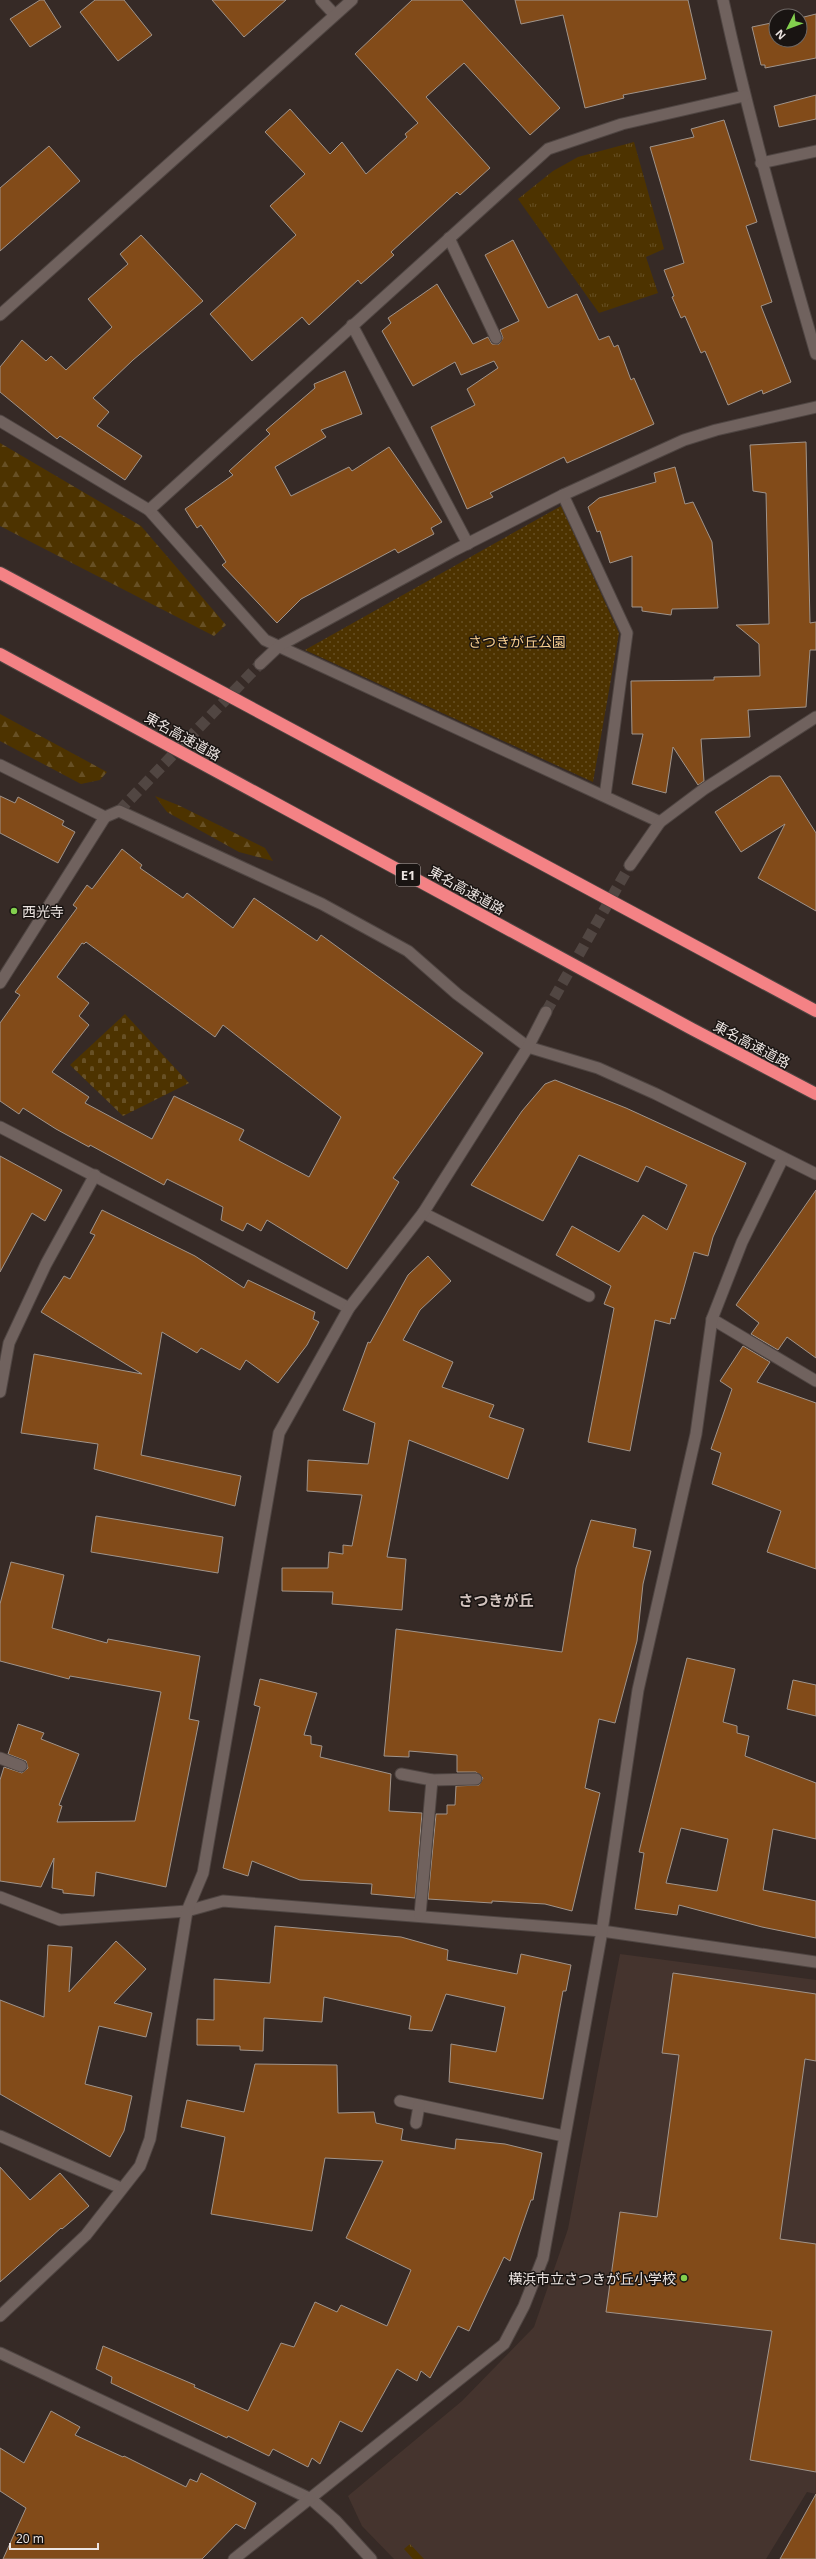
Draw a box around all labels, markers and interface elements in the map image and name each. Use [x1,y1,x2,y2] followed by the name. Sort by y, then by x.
[768,8,808,48] north arrow
[772,27,789,43] text: N
[468,632,566,651] park label: さつきが丘公園
[142,707,224,765] street label: 東名高速道路
[426,861,508,919] street label: 東名高速道路
[396,864,420,886] road number: E1
[22,902,64,921] place label: 西光寺
[9,906,19,916] marker: 西光寺
[710,1016,794,1072] street label: 東名高速道路
[458,1590,534,1610] district label: さつきが丘
[508,2269,676,2288] place label: 横浜市立さつきが丘小学校
[679,2273,689,2283] marker: 横浜市立さつきが丘小学校
[10,2525,98,2551] scale bar
[16,2530,44,2547] text: 20 m

